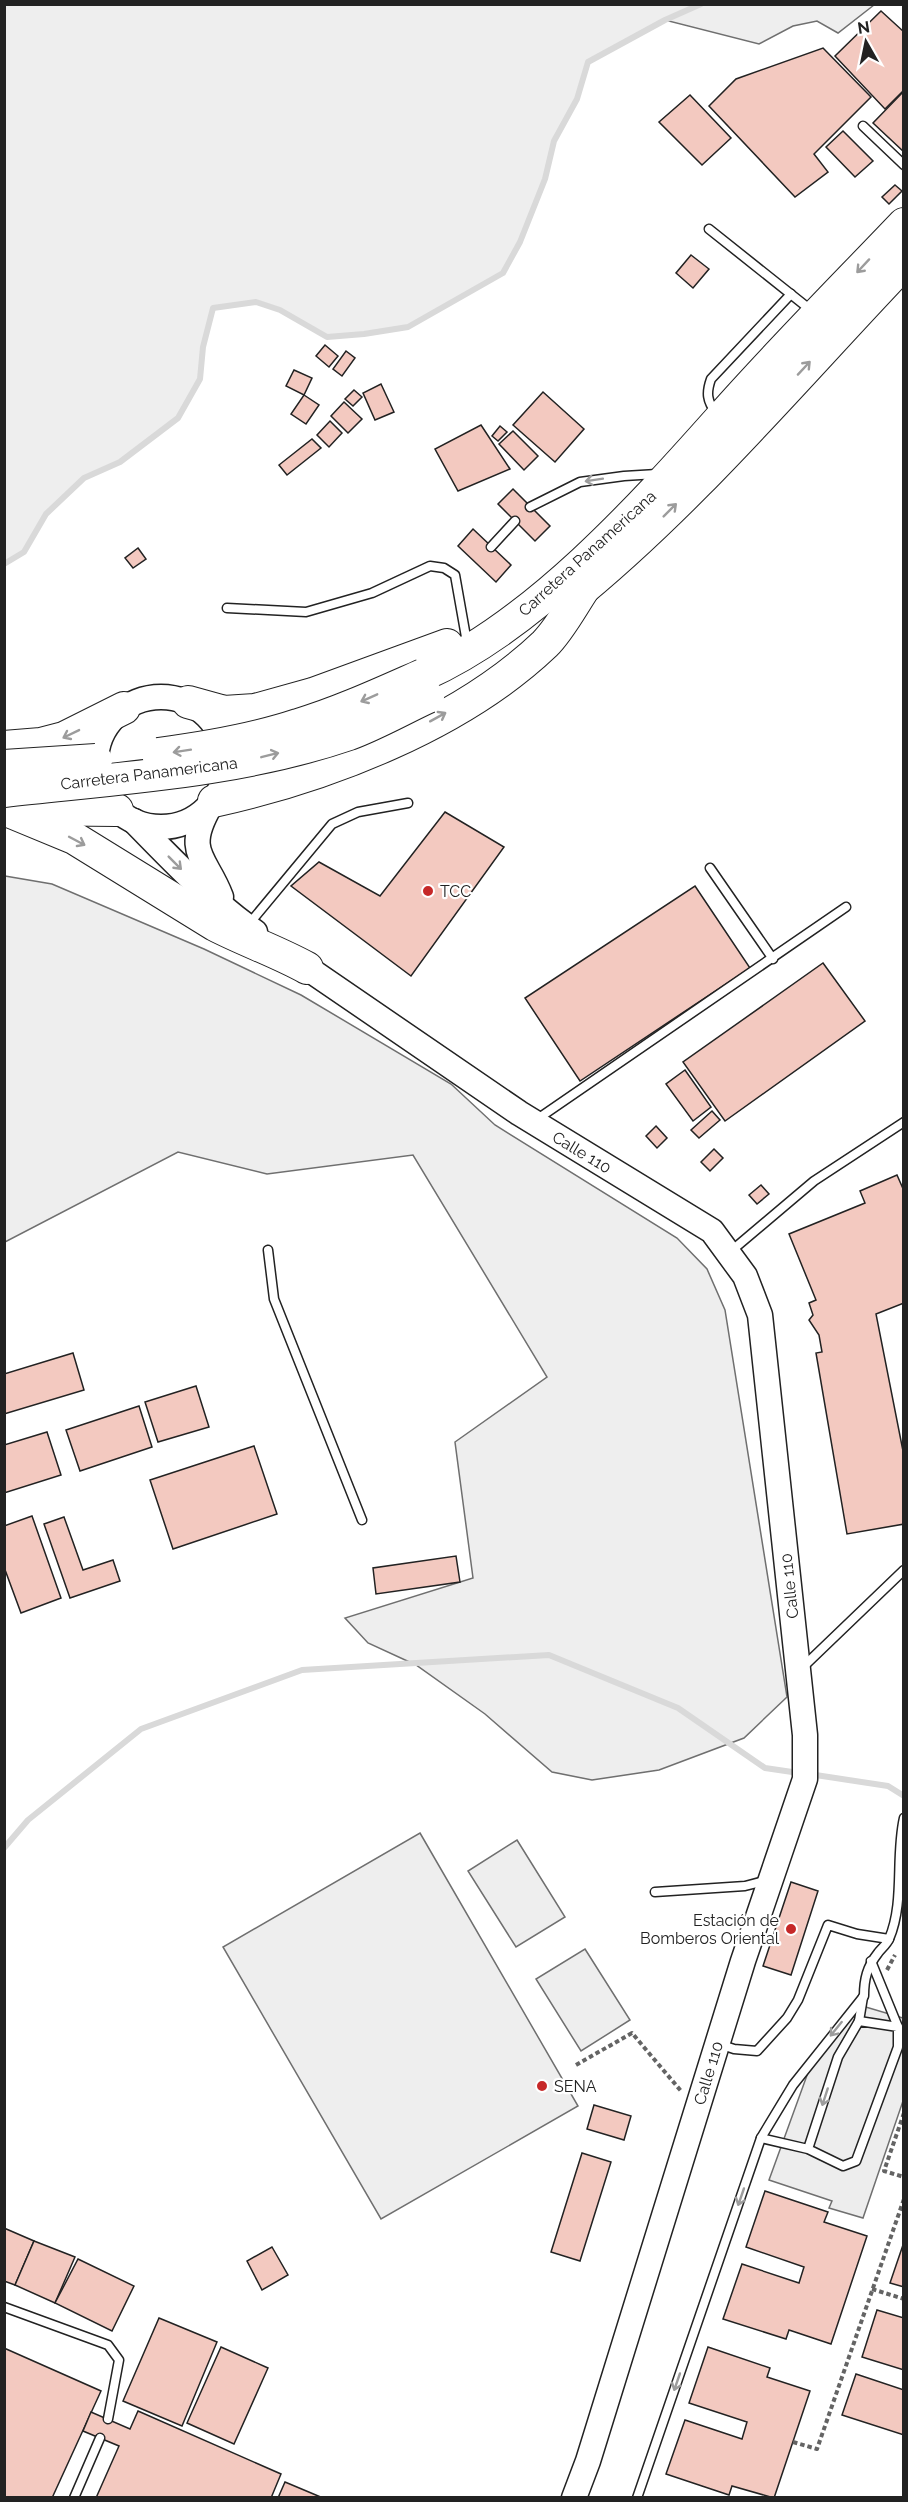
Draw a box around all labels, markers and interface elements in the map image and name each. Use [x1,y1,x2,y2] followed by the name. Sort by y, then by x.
[836,12,896,72] north arrow
[856,17,871,38] text: N
[856,259,870,274] one-way arrow
[797,361,811,376] one-way arrow
[584,475,604,486] one-way arrow
[515,487,660,620] street label: Carretera Panamericana
[662,502,677,517] one-way arrow
[361,693,379,705] one-way arrow
[430,711,447,723] one-way arrow
[63,728,81,740] one-way arrow
[173,745,192,756] one-way arrow
[260,749,279,761] one-way arrow
[59,753,239,794] street label: Carretera Panamericana
[68,836,86,847] one-way arrow
[168,855,183,870] one-way arrow
[440,882,471,901] place label: TCC
[421,884,435,898] marker: TCC
[549,1127,615,1177] street label: Calle 110
[777,1552,802,1619] street label: Calle 110
[640,1911,780,1948] place label: Estación de Bomberos Oriental
[784,1922,798,1936] marker: Estación de Bomberos Oriental
[829,2021,842,2037] one-way arrow
[690,2039,727,2107] street label: Calle 110
[554,2077,597,2096] place label: SENA
[535,2079,549,2093] marker: SENA
[818,2087,829,2106] one-way arrow
[734,2187,745,2206] one-way arrow
[670,2372,681,2390] one-way arrow

